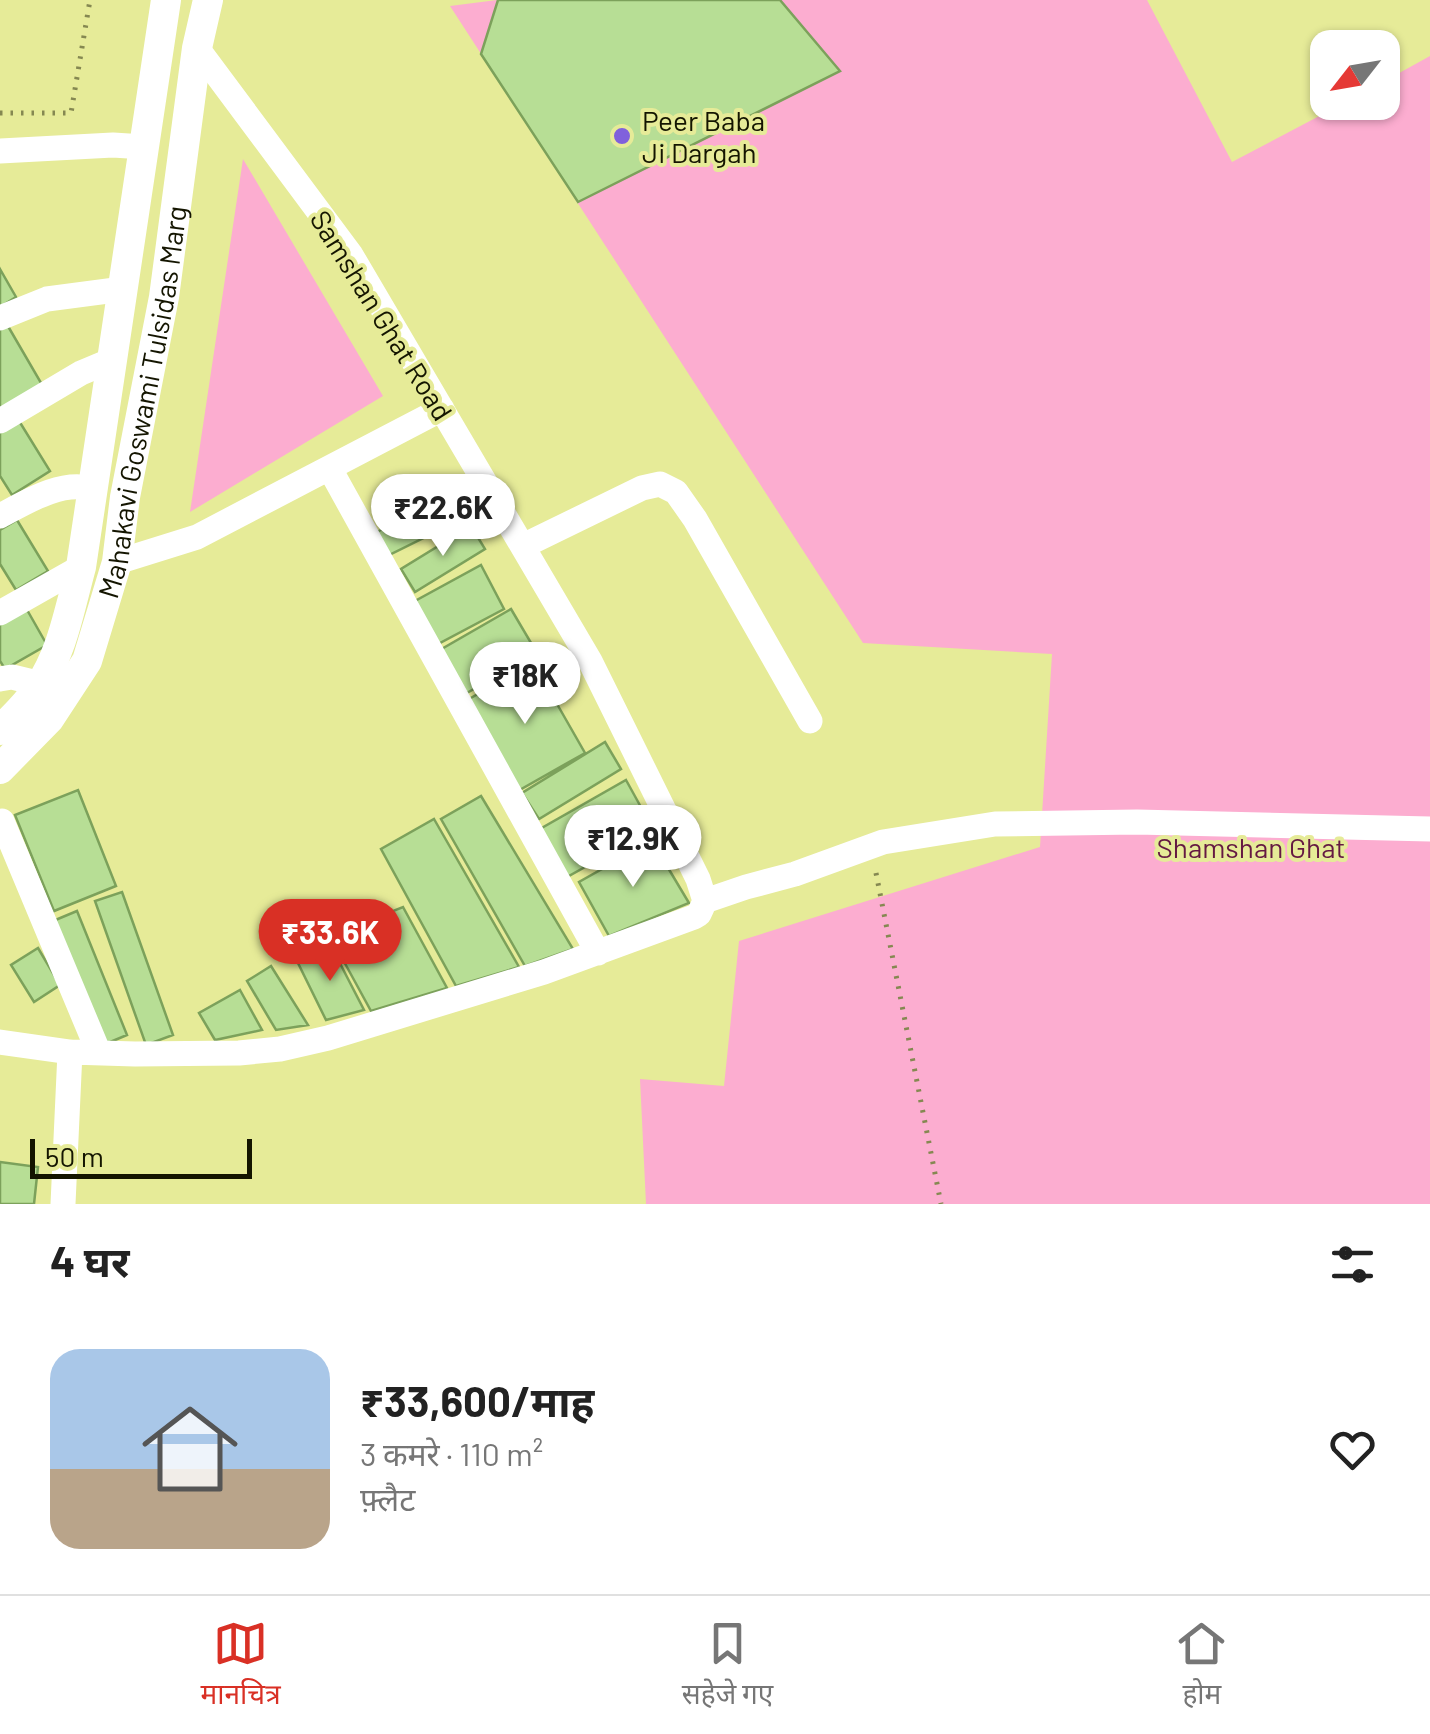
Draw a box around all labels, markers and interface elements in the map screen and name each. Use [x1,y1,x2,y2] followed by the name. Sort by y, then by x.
[1310,30,1400,120] north arrow
[1310,30,1400,120] map controls
[642,103,765,169] place label: Peer Baba Ji Dargah
[611,125,633,147] marker: Peer Baba Ji Dargah
[90,204,193,602] street label: Mahakavi Goswami Tulsidas Marg
[304,204,460,426] street label: Samshan Ghat Road
[362,474,524,559] pin: ₹22.6K
[393,487,493,525] text: ₹22.6K
[466,642,584,727] pin: ₹18K
[492,655,558,693] text: ₹18K
[552,805,714,890] pin: ₹12.9K
[586,818,680,856] text: ₹12.9K
[1156,830,1346,864] park label: Shamshan Ghat
[249,899,411,984] pin: ₹33.6K
[281,912,379,950] text: ₹33.6K
[30,1134,252,1178] scale bar
[45,1139,104,1173] text: 50 m
[50,1235,130,1285] text: 4 घर
[1325,1237,1380,1292] icon: filters
[360,1375,594,1425] text: ₹33,600/माह
[130,1389,250,1509] icon: home
[1325,1422,1380,1477] icon: heart
[360,1434,543,1472] text: 3 कमरे · 110 m²
[360,1479,415,1517] text: फ़्लैट
[201,1616,281,1715] tab: मानचित्र
[682,1616,773,1715] tab: सहेजे गए
[1174,1616,1229,1715] tab: होम

